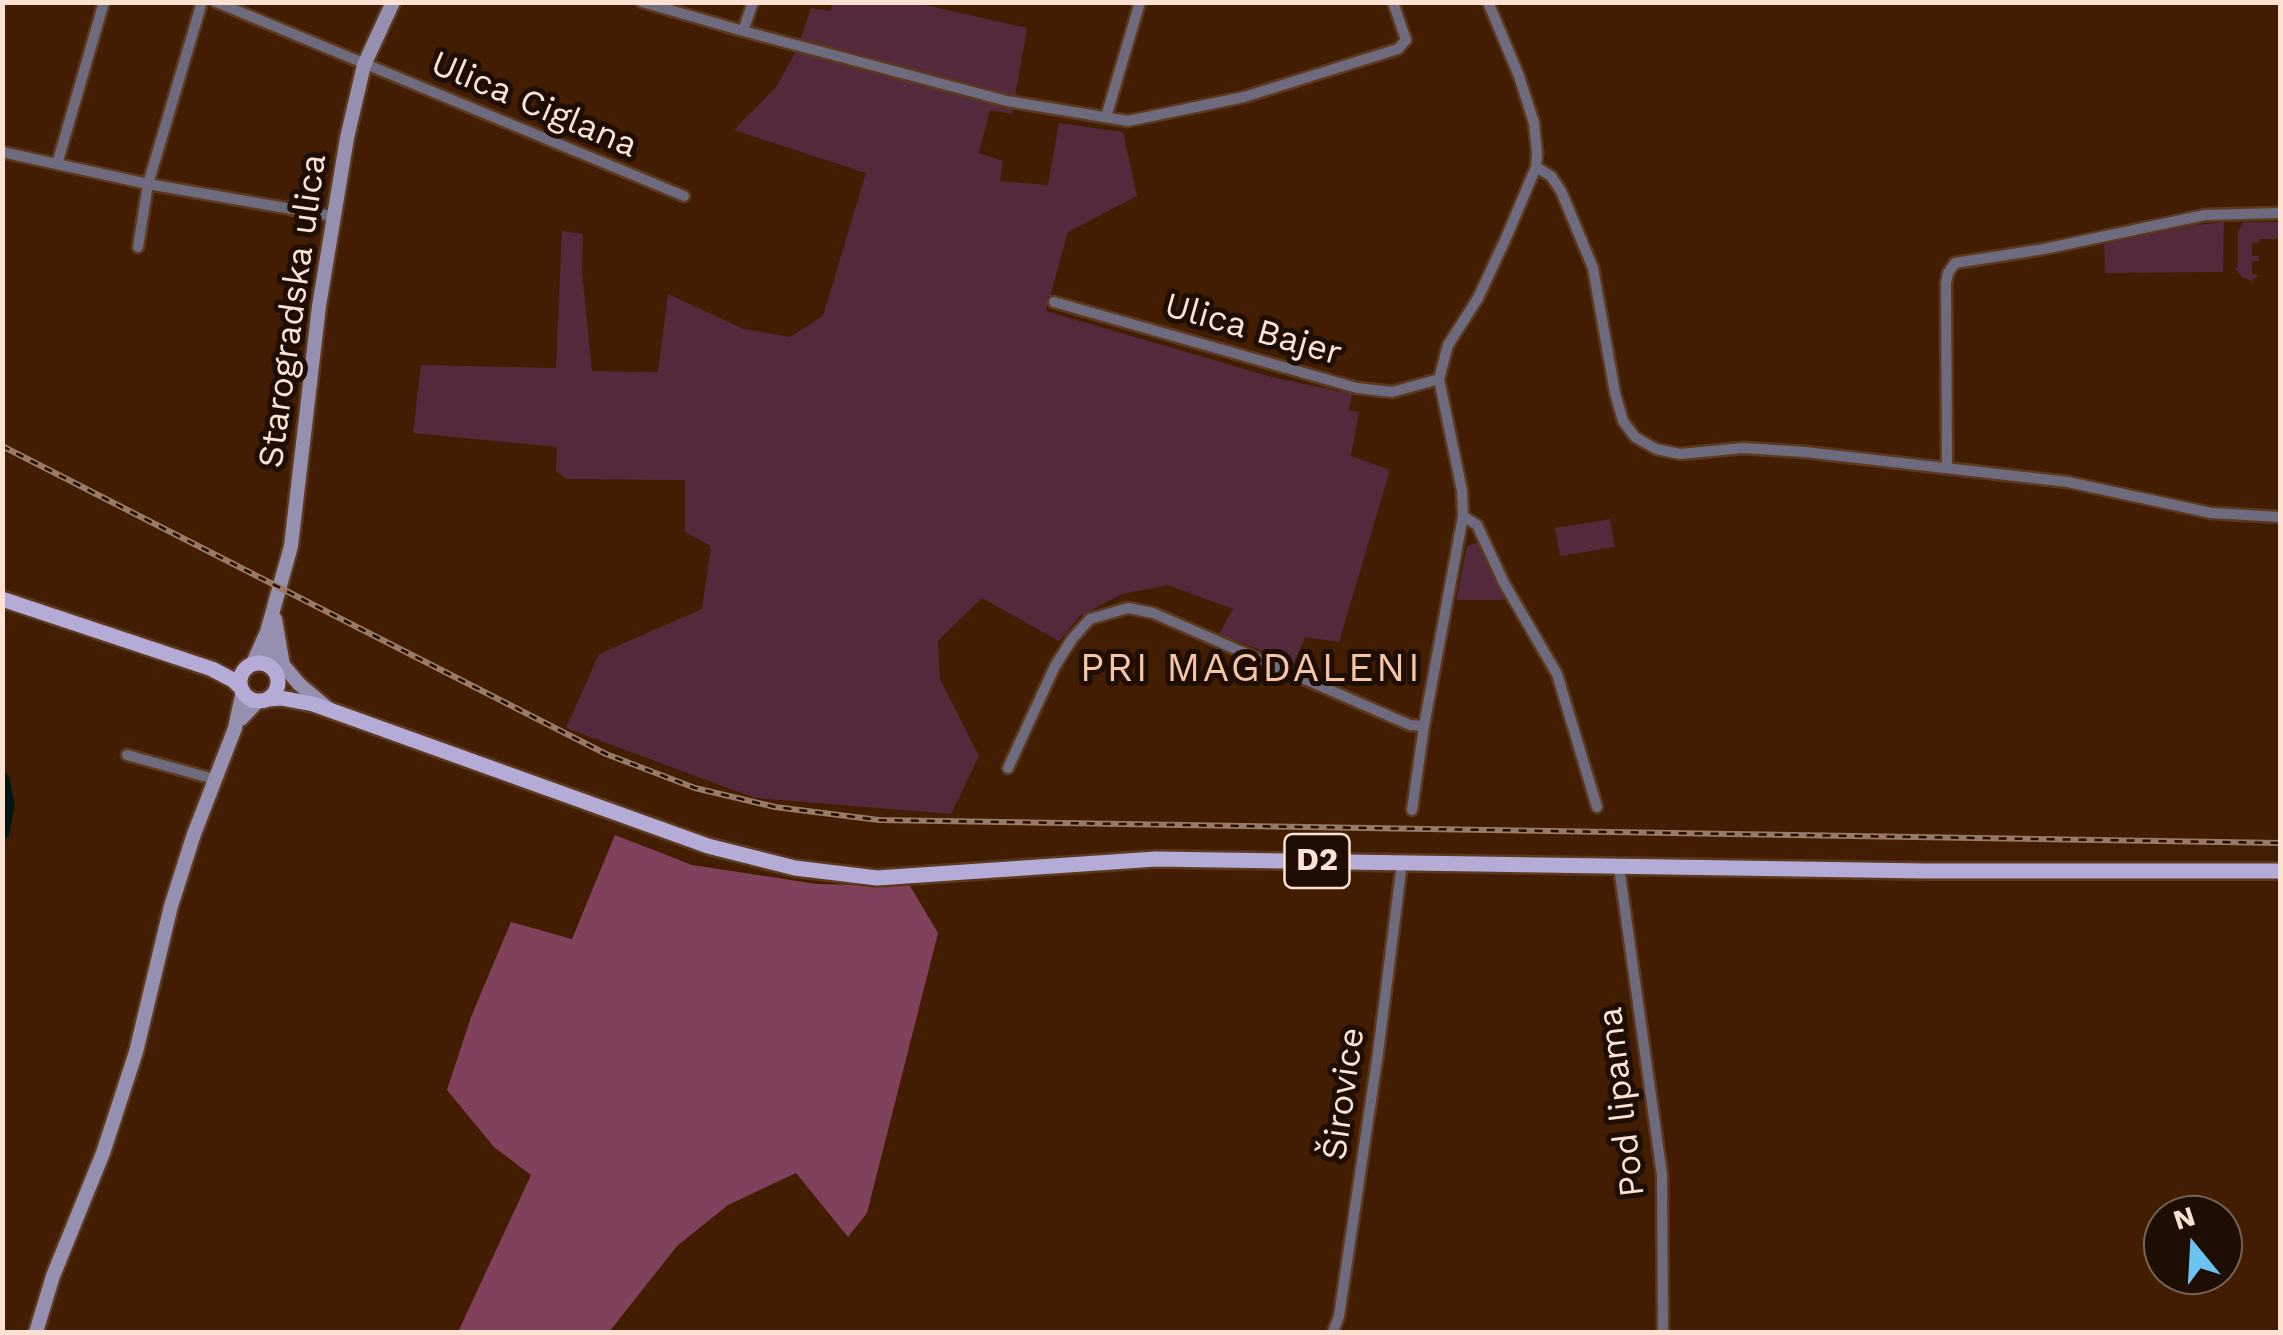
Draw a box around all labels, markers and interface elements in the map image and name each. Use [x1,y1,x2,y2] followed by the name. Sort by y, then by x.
[425,43,643,167] street label: Ulica Ciglana
[250,151,336,471] street label: Starogradska ulica
[1160,285,1346,375] street label: Ulica Bajer
[1080,645,1422,693] district label: PRI MAGDALENI
[1284,834,1350,888] road number: D2
[1590,1005,1654,1199] street label: Pod lipama
[1314,1025,1374,1163] street label: Širovice
[2143,1195,2243,1295] north arrow
[2169,1199,2199,1237] text: N

